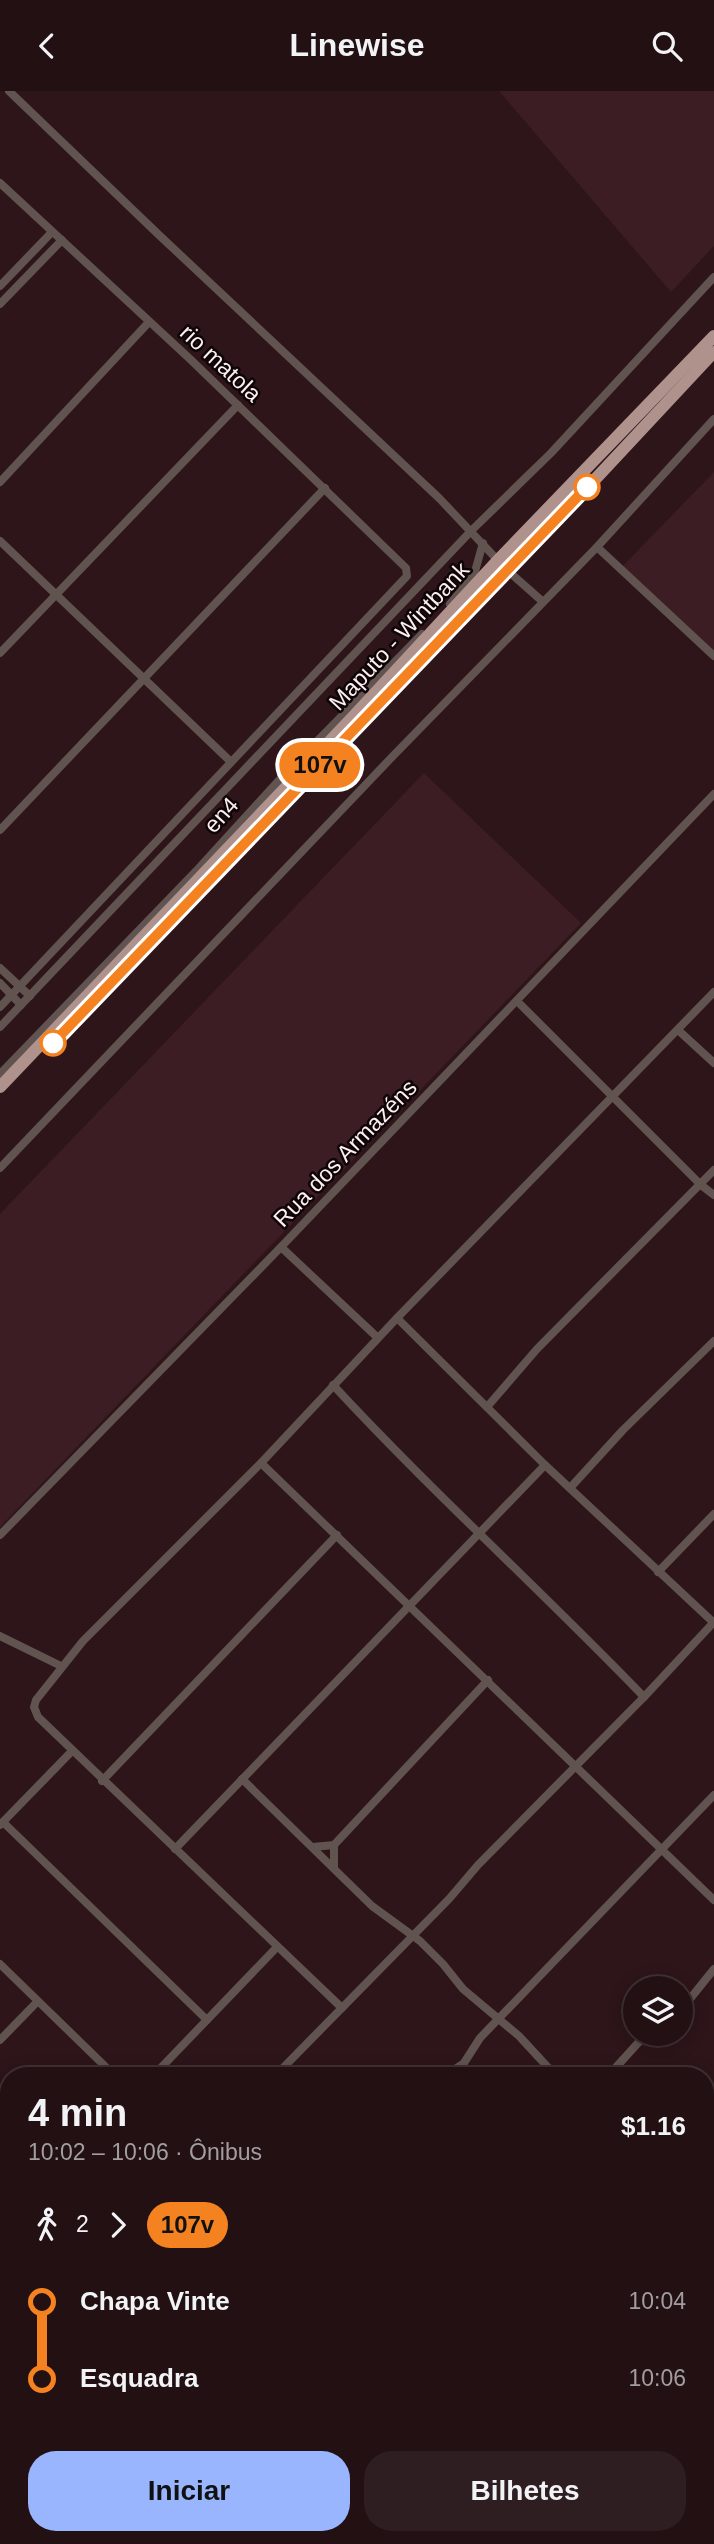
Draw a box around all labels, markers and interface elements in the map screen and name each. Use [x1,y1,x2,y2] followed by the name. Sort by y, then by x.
[28,27,66,65] icon: back
[289,27,425,63] text: Linewise
[648,27,686,65] icon: search
[175,319,267,407] street label: rio matola
[574,474,600,500] unlabelled marker
[324,556,475,715] street label: Maputo - Wintbank
[271,742,369,788] line badge: 107v
[293,751,347,778] text: 107v
[199,792,244,838] street label: en4
[40,1030,66,1056] unlabelled marker
[268,1074,422,1232] street label: Rua dos Armazéns
[623,1976,693,2046] map controls
[623,1976,693,2046] button: layers
[28,2092,127,2134] text: 4 min
[621,2111,686,2141] text: $1.16
[28,2139,262,2165] text: 10:02 – 10:06 · Ônibus
[28,2206,66,2244] icon: walk
[99,2206,137,2244] icon: forward
[76,2211,89,2237] text: 2
[161,2211,214,2238] text: 107v
[80,2286,230,2316] text: Chapa Vinte
[628,2288,686,2314] text: 10:04
[80,2363,199,2393] text: Esquadra
[628,2365,686,2391] text: 10:06
[28,2451,350,2531] button: Iniciar
[364,2451,686,2531] button: Bilhetes

